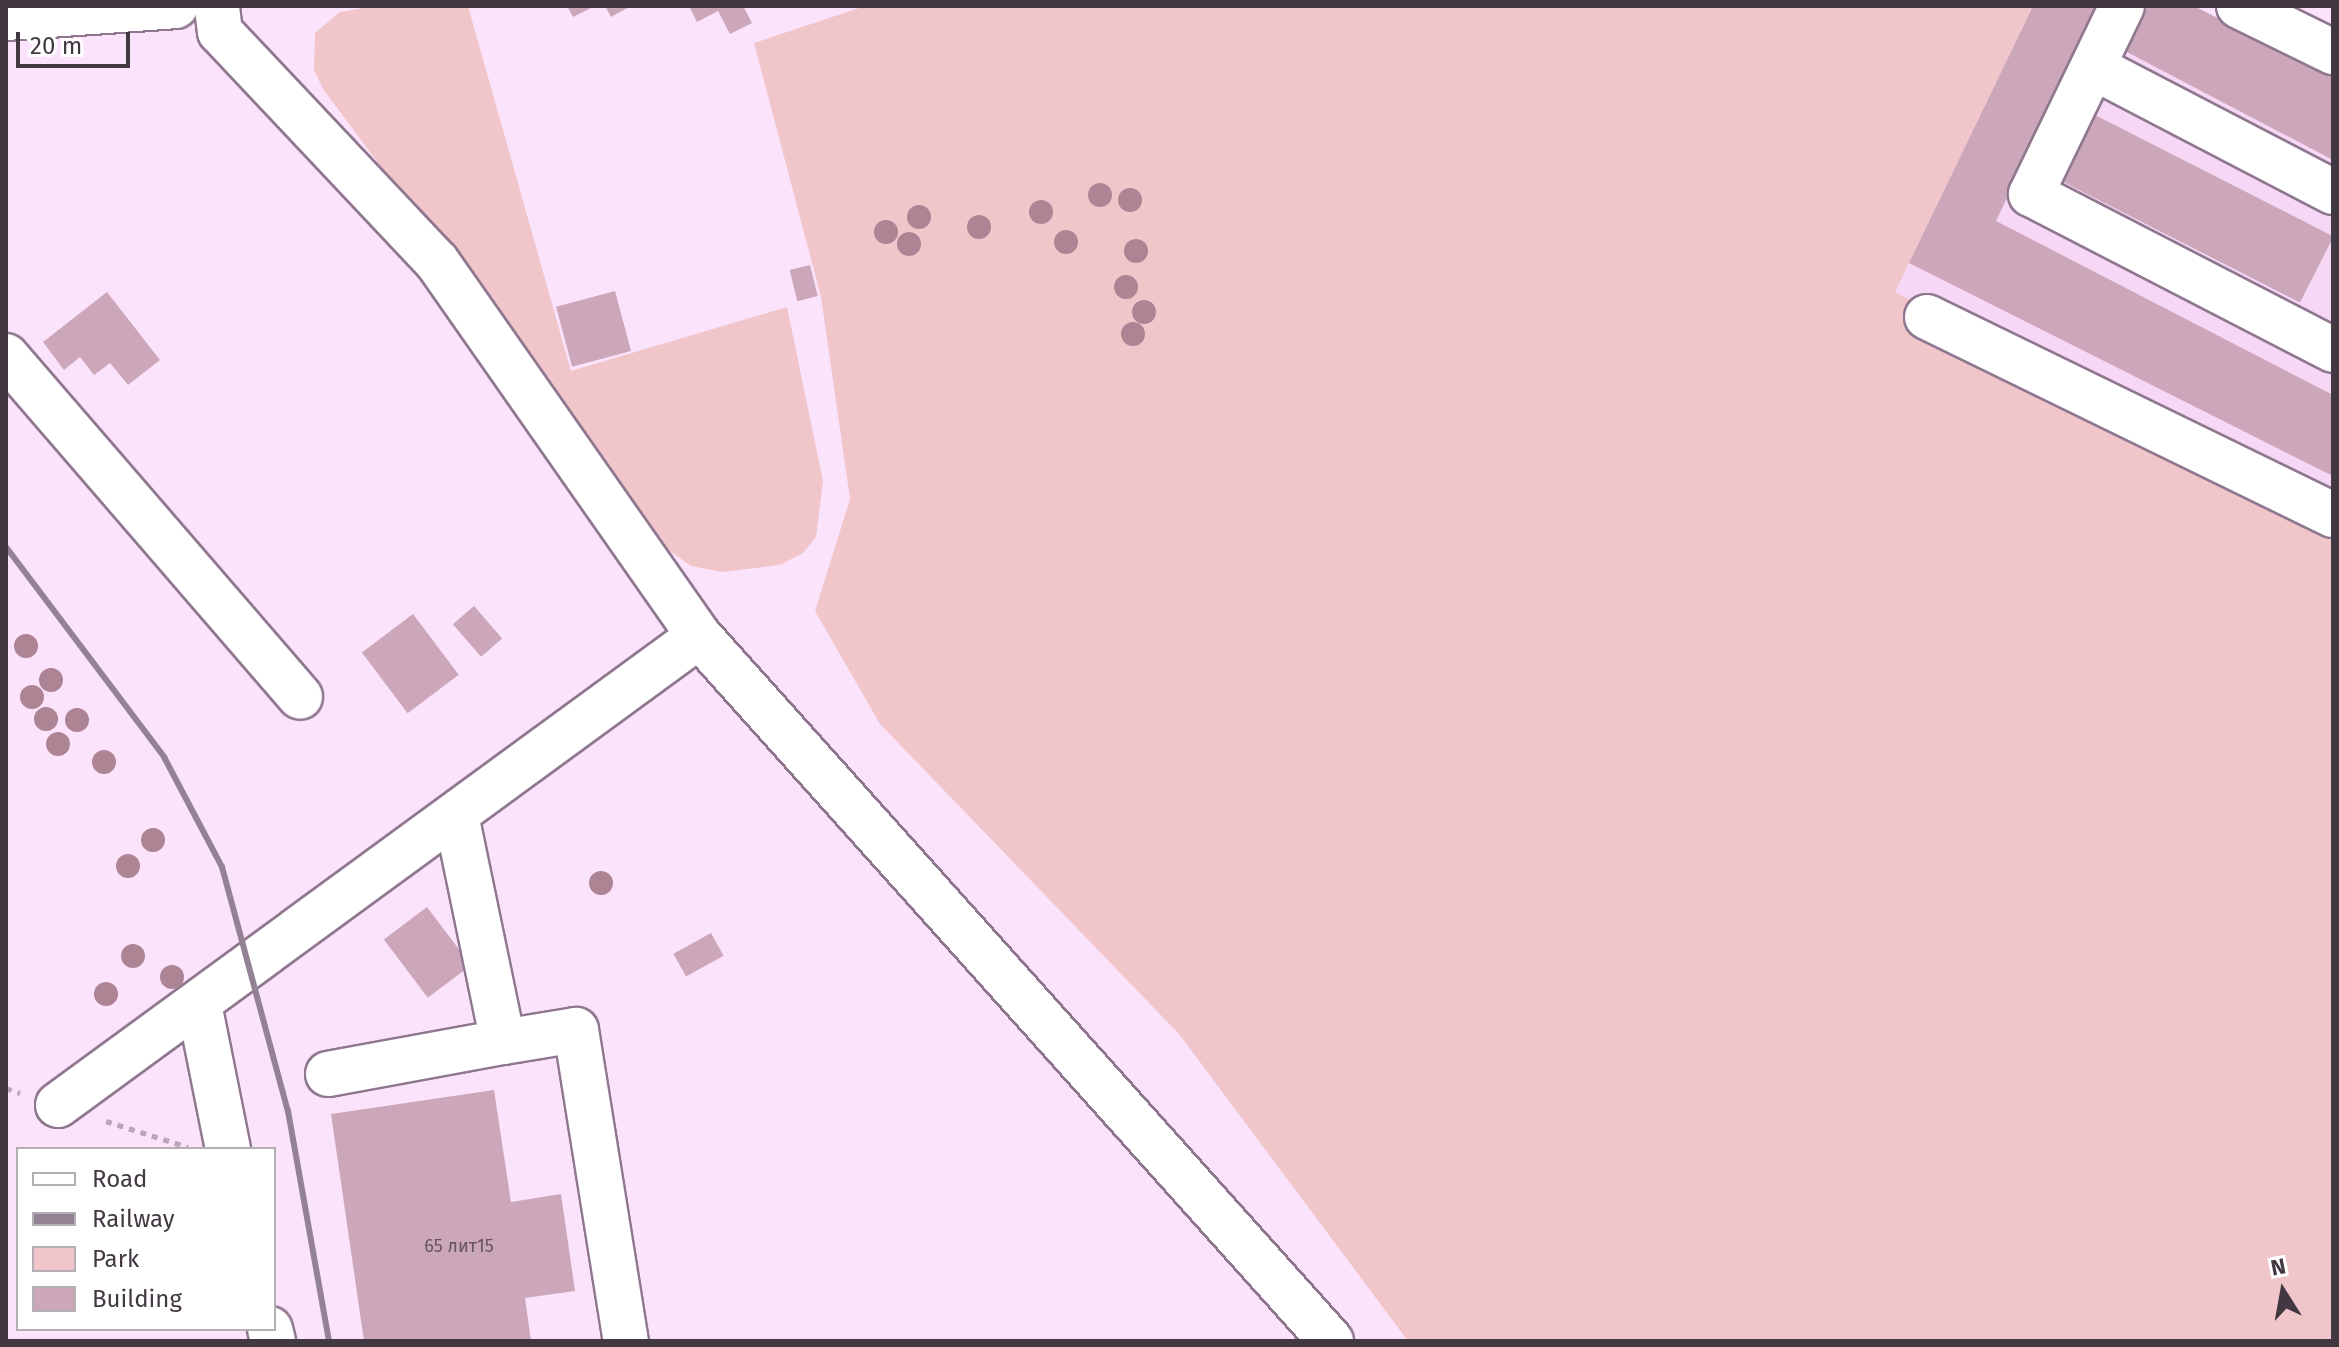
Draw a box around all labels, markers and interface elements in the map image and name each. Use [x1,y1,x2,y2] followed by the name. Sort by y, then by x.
[20,16,134,66] scale bar
[30,32,82,60] text: 20 m
[16,1147,276,1331] legend
[92,1165,147,1193] text: Road
[92,1205,175,1233] text: Railway
[424,1235,494,1257] house number: 65 лит15
[92,1245,139,1273] text: Park
[2243,1251,2323,1331] north arrow
[2269,1252,2288,1282] text: N
[92,1285,182,1313] text: Building

